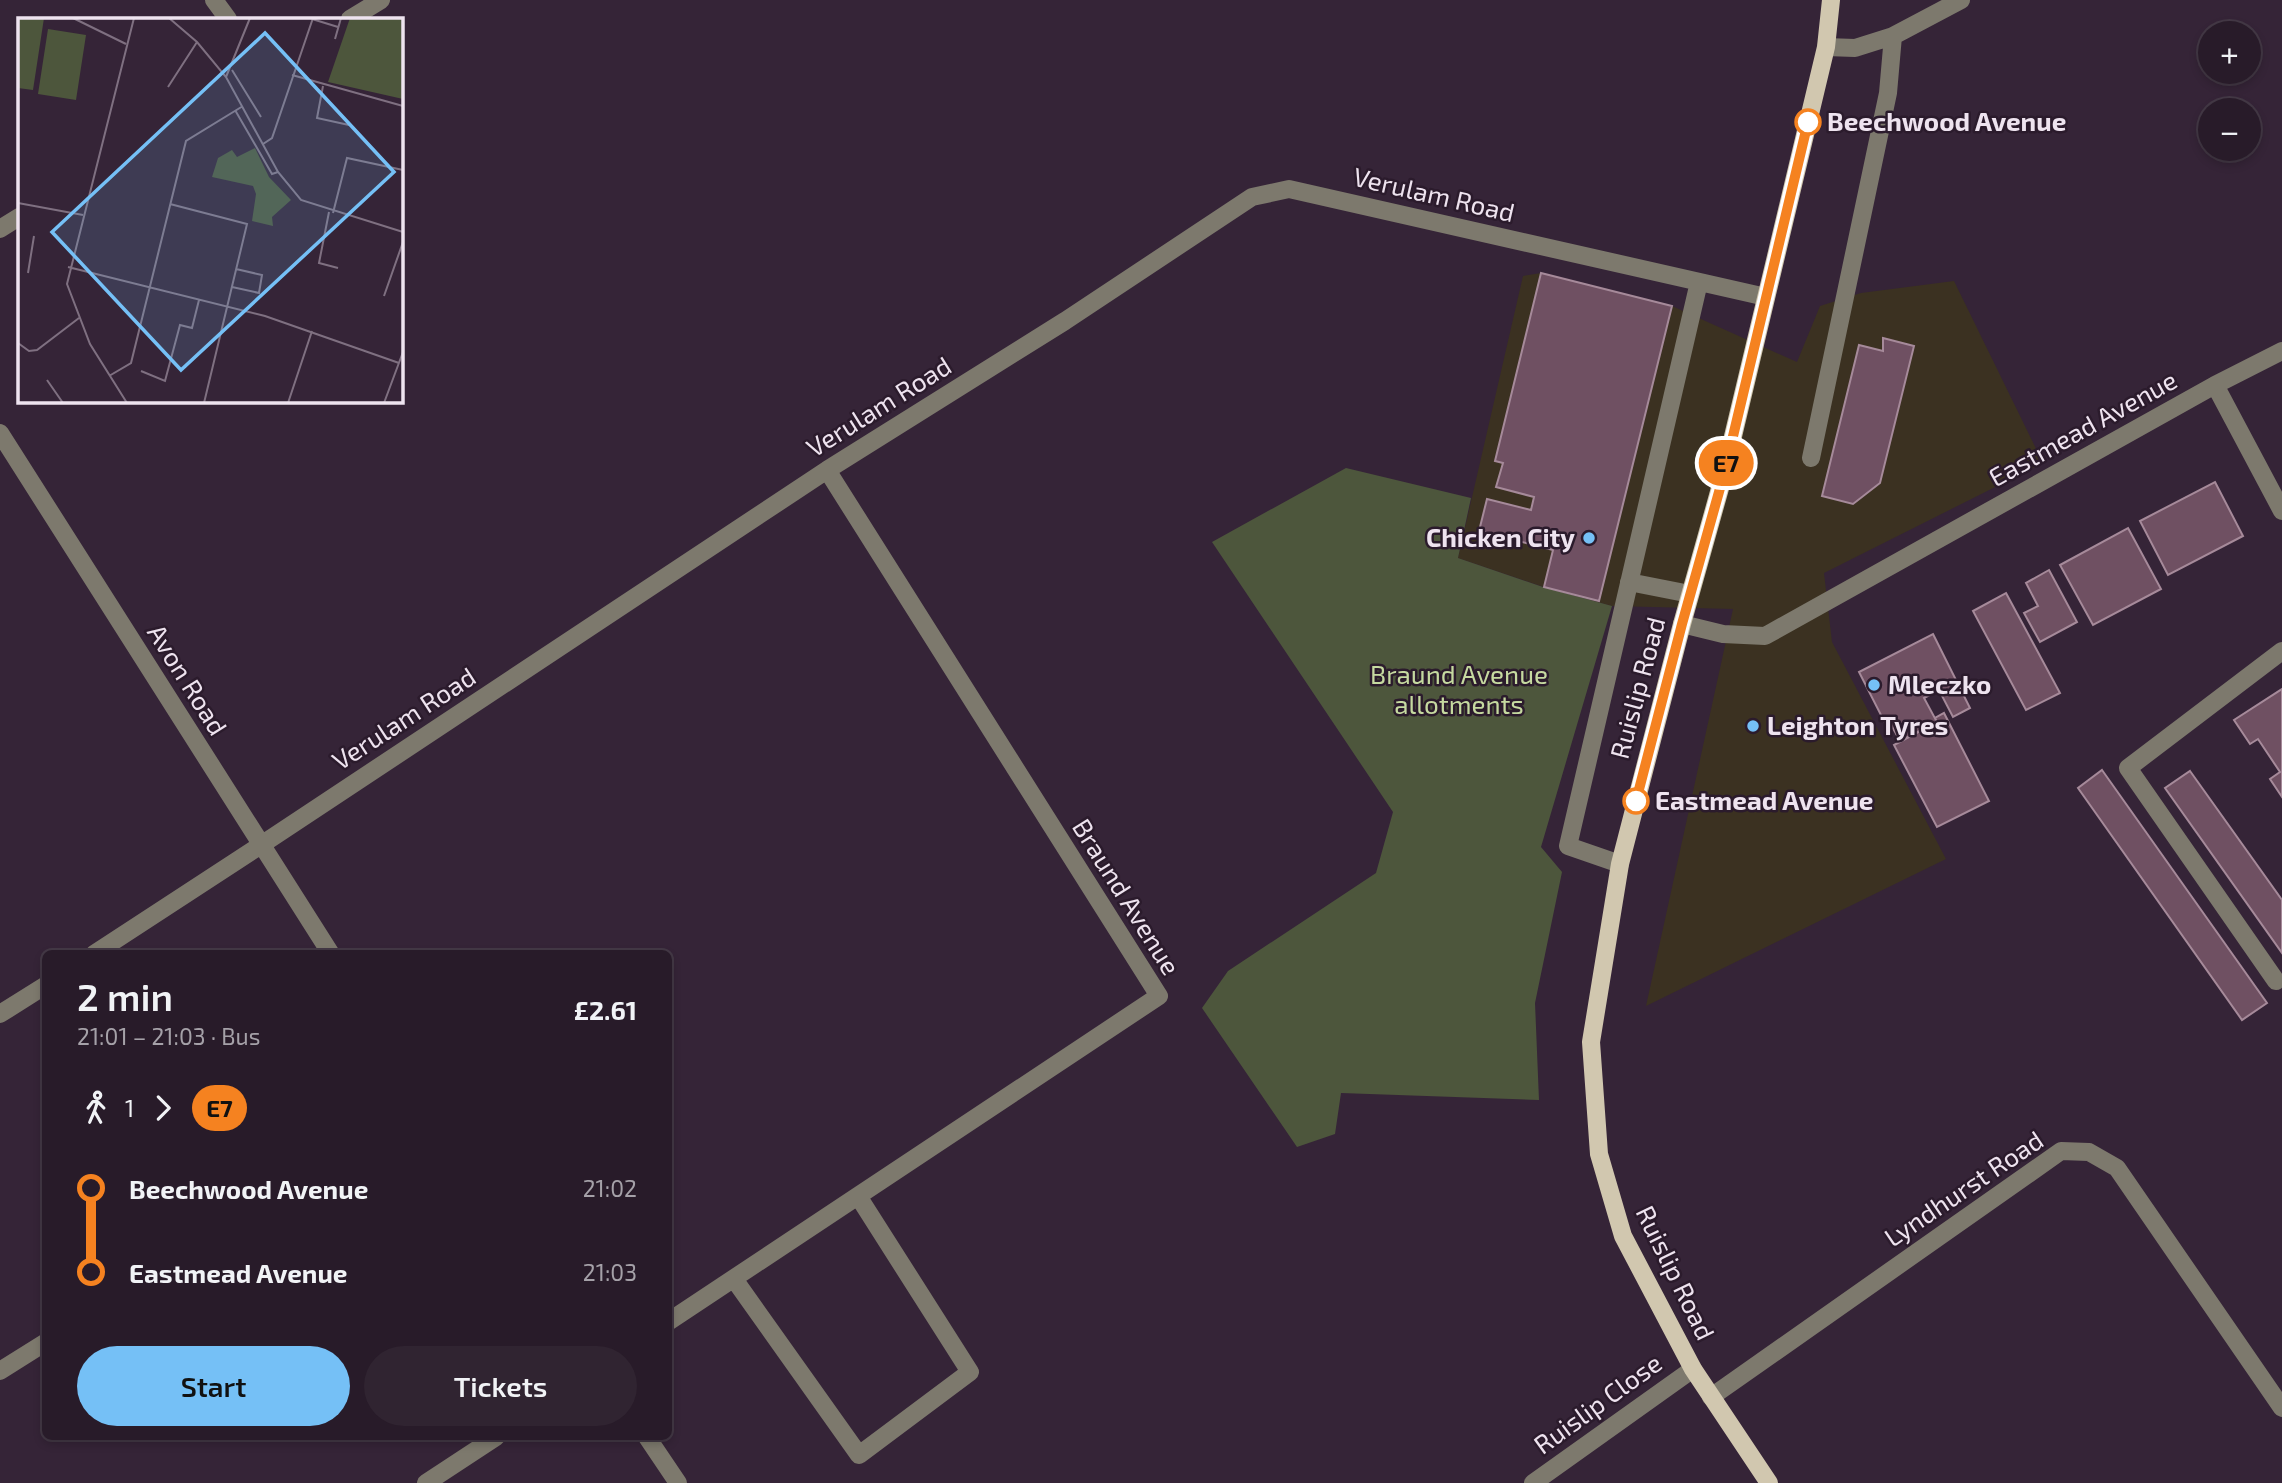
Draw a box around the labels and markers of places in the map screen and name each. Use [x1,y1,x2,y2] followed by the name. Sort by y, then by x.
[1827,105,2066,136] place label: Beechwood Avenue
[1795,109,1821,135] marker: Beechwood Avenue
[1426,521,1575,553] place label: Chicken City
[1581,530,1597,546] marker: Chicken City
[1888,668,1991,699] place label: Mleczko
[1866,677,1882,693] marker: Mleczko
[1767,709,1948,741] place label: Leighton Tyres
[1745,718,1761,734] marker: Leighton Tyres
[1655,784,1874,815] place label: Eastmead Avenue
[1623,788,1649,814] marker: Eastmead Avenue

